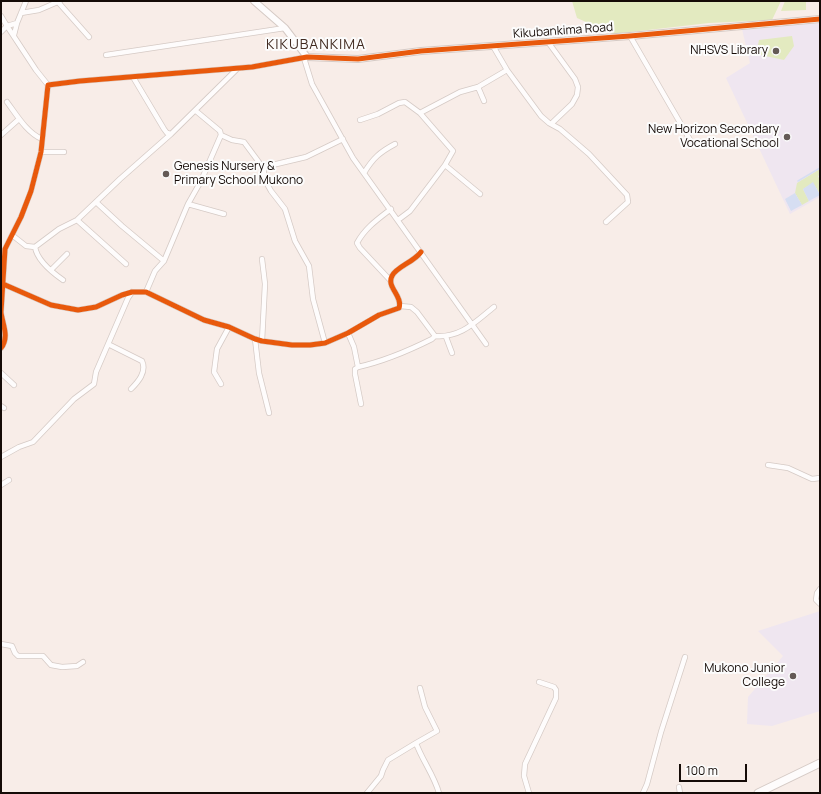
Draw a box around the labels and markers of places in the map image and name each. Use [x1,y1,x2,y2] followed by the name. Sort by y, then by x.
[690,44,768,58] place label: NHSVS Library
[771,46,781,56] marker: NHSVS Library
[648,123,779,151] place label: New Horizon Secondary Vocational School
[782,132,792,142] marker: New Horizon Secondary Vocational School
[174,160,303,188] place label: Genesis Nursery & Primary School Mukono
[161,169,171,179] marker: Genesis Nursery & Primary School Mukono
[704,662,785,690] place label: Mukono Junior College
[788,671,798,681] marker: Mukono Junior College

